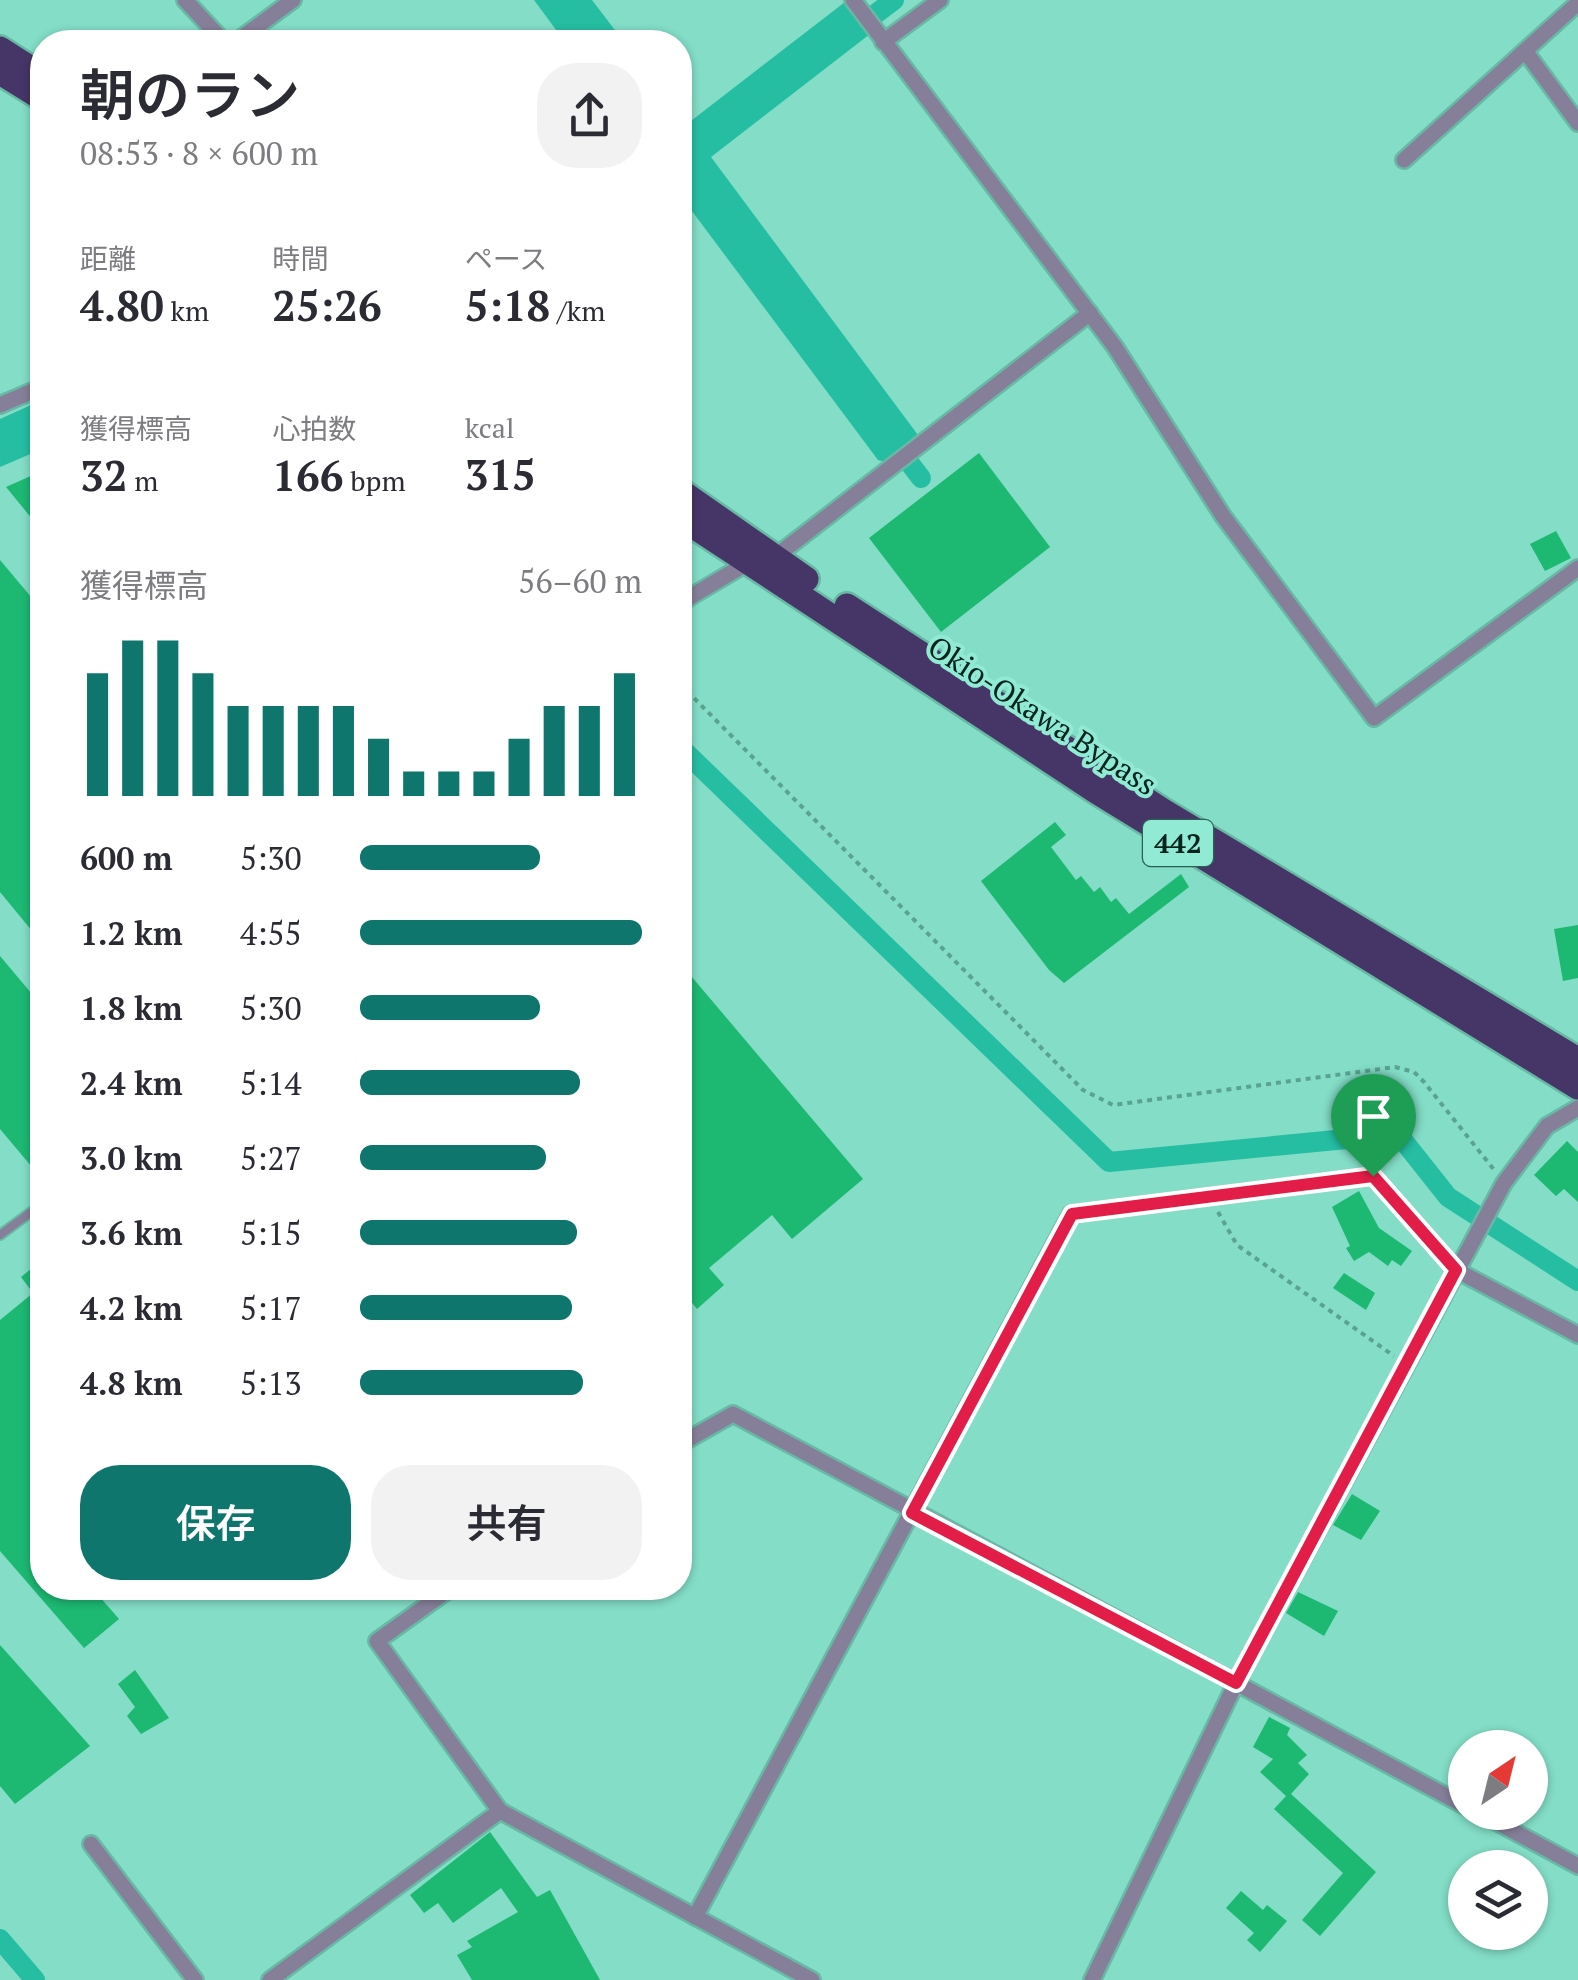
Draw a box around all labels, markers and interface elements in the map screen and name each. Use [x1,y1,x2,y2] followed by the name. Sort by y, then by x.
[80,58,300,131] text: 朝のラン
[537,63,642,168] button: share
[80,132,318,174] text: 08:53 · 8 × 600 m
[80,240,136,277] text: 距離
[272,240,328,277] text: 時間
[465,240,547,277] text: ペース
[80,277,164,333] text: 4.80
[272,277,382,333] text: 25:26
[465,277,550,333] text: 5:18
[164,292,209,329] text: km
[550,292,605,329] text: /km
[465,409,514,446] text: kcal
[80,410,192,447] text: 獲得標高
[272,410,356,447] text: 心拍数
[465,446,536,502] text: 315
[80,447,127,503] text: 32
[272,447,344,503] text: 166
[127,462,158,499] text: m
[344,462,406,499] text: bpm
[518,560,642,602] text: 56–60 m
[80,564,208,606] text: 獲得標高
[921,626,1165,804] street label: Okio-Okawa Bypass
[1143,820,1213,866] road number: 442
[80,837,172,879] text: 600 m
[240,837,302,879] text: 5:30
[80,912,183,954] text: 1.2 km
[240,912,302,954] text: 4:55
[80,987,183,1029] text: 1.8 km
[240,987,302,1029] text: 5:30
[80,1062,183,1104] text: 2.4 km
[240,1062,302,1104] text: 5:14
[1331,1074,1416,1177] pin
[1346,1089,1401,1144] icon: arrive
[80,1137,183,1179] text: 3.0 km
[240,1137,302,1179] text: 5:27
[80,1212,183,1254] text: 3.6 km
[240,1212,302,1254] text: 5:15
[80,1287,183,1329] text: 4.2 km
[240,1287,302,1329] text: 5:17
[80,1362,183,1404] text: 4.8 km
[240,1362,302,1404] text: 5:13
[80,1465,351,1580] button: 保存
[371,1465,642,1580] button: 共有
[1448,1730,1548,1830] north arrow
[1448,1730,1548,1950] map controls
[1448,1850,1548,1950] button: layers

